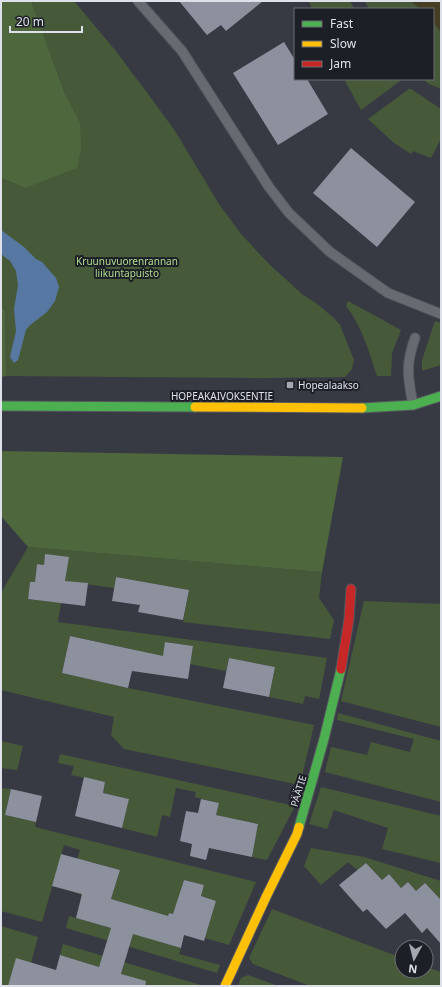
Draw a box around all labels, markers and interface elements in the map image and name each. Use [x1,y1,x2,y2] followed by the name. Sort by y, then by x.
[10,8,82,34] scale bar
[294,8,434,80] legend
[16,13,44,30] text: 20 m
[330,15,354,32] text: Fast
[330,35,357,52] text: Slow
[329,55,351,72] text: Jam
[76,254,178,280] park label: Kruunuvuorenrannan liikuntapuisto
[298,378,359,392] place label: Hopealaakso
[285,380,295,390] marker: Hopealaakso
[171,389,273,403] street label: HOPEAKAIVOKSENTIE
[287,774,309,808] street label: PÄÄTIE
[394,939,434,979] north arrow
[407,961,418,977] text: N

